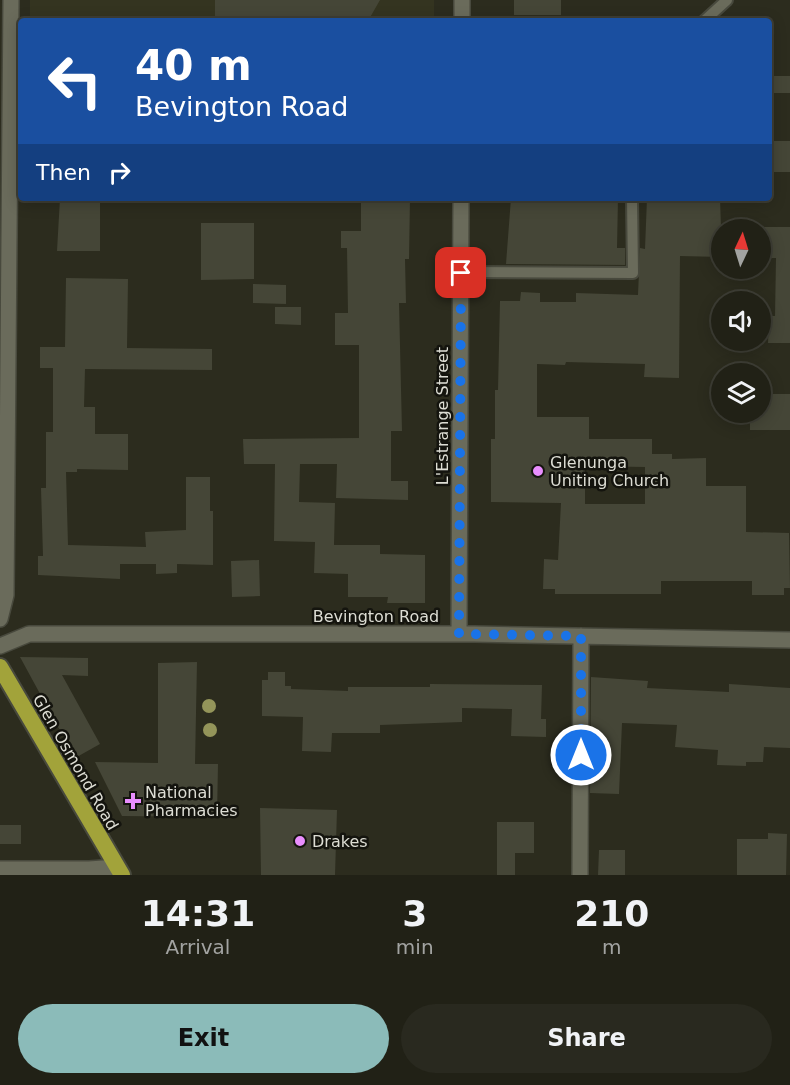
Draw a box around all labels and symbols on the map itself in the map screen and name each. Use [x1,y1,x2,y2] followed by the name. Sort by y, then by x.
[711,219,771,279] north arrow
[435,247,486,298] pin
[433,347,452,485] street label: L'Estrange Street
[550,453,669,490] place label: Glenunga Uniting Church
[531,464,545,478] marker: Glenunga Uniting Church
[313,607,439,626] street label: Bevington Road
[29,691,122,834] street label: Glen Osmond Road
[549,723,613,787] position arrow
[145,783,238,820] place label: National Pharmacies
[126,794,140,808] marker: National Pharmacies
[312,832,368,851] place label: Drakes
[293,834,307,848] marker: Drakes

